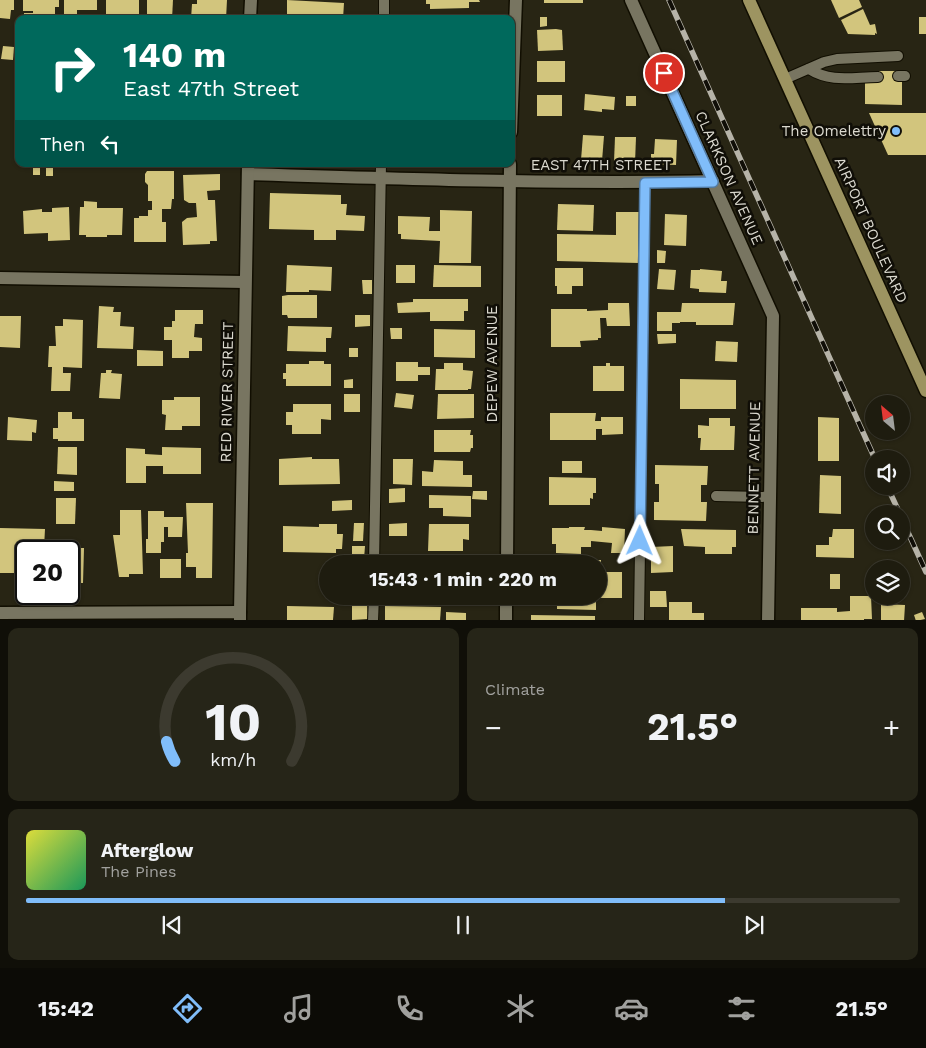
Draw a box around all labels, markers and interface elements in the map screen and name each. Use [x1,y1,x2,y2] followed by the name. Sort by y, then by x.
[123,34,226,76] text: 140 m
[40,35,105,100] icon: right
[643,52,685,94] pin
[650,59,678,87] icon: arrive
[123,76,299,101] text: East 47th Street
[691,108,767,248] street label: CLARKSON AVENUE
[782,122,886,140] place label: The Omelettry
[890,125,902,137] marker: The Omelettry
[96,130,124,158] icon: left
[40,133,86,156] text: Then
[831,154,911,306] street label: AIRPORT BOULEVARD
[531,156,671,174] street label: EAST 47TH STREET
[483,305,501,423] street label: DEPEW AVENUE
[217,322,237,462] street label: RED RIVER STREET
[865,395,910,440] north arrow
[865,395,910,605] map controls
[744,402,764,534] street label: BENNETT AVENUE
[865,450,910,495] button: sound
[865,505,910,550] button: search
[613,514,665,566] position arrow
[15,540,80,605] speed limit sign: 20
[865,560,910,605] button: layers
[369,568,557,591] text: 15:43 · 1 min · 220 m
[485,680,545,699] text: Climate
[206,692,261,753] text: 10
[647,705,738,749] text: 21.5°
[485,711,502,744] text: −
[883,711,900,744] text: +
[210,749,257,770] text: km/h
[101,839,193,862] text: Afterglow
[101,862,177,881] text: The Pines
[158,911,186,939] icon: previous
[449,911,477,939] icon: pause
[740,911,768,939] icon: next
[170,991,205,1026] icon: directions
[281,991,316,1026] icon: music
[392,991,427,1026] icon: phone
[503,991,538,1026] icon: climate
[614,991,649,1026] icon: car
[724,991,759,1026] icon: filters
[38,996,94,1021] text: 15:42
[835,996,888,1021] text: 21.5°

